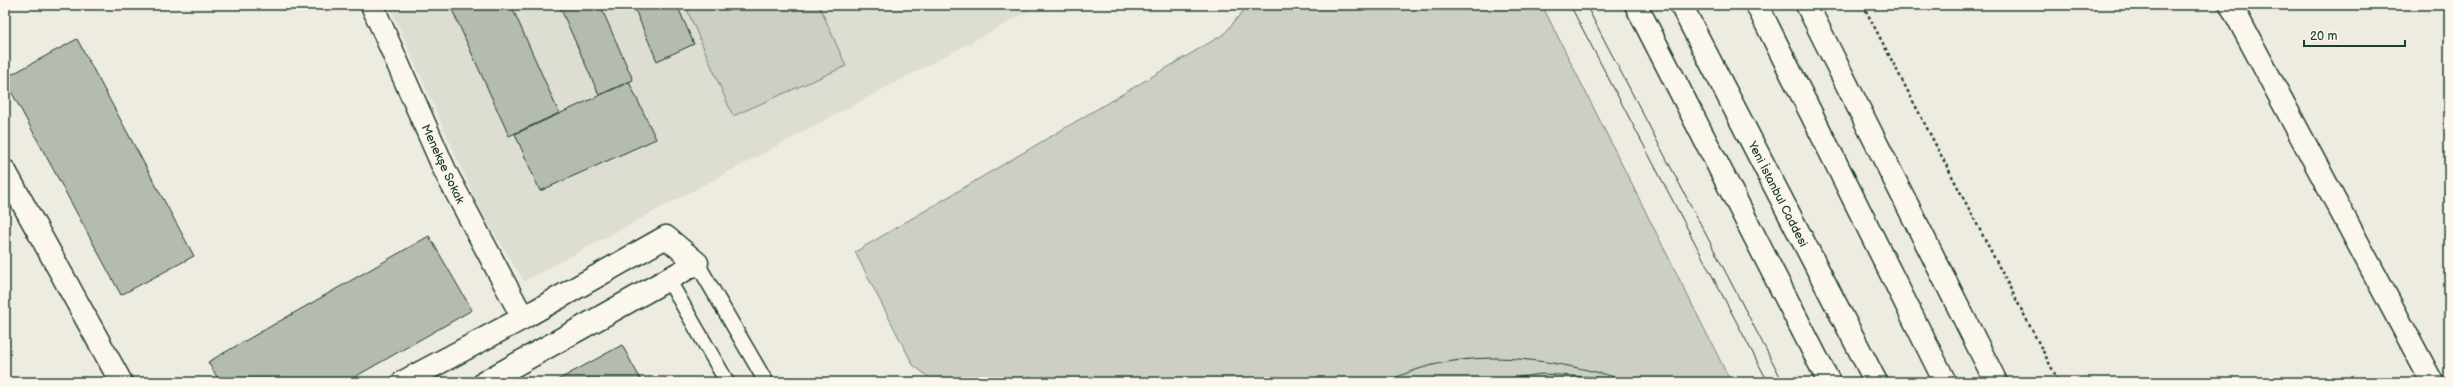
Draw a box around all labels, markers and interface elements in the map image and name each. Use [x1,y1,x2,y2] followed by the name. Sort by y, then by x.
[2304,22,2405,48] scale bar
[2310,29,2337,44] text: 20 m
[418,122,468,206] street label: Menekşe Sokak
[1744,138,1812,250] street label: Yeni İstanbul Caddesi

